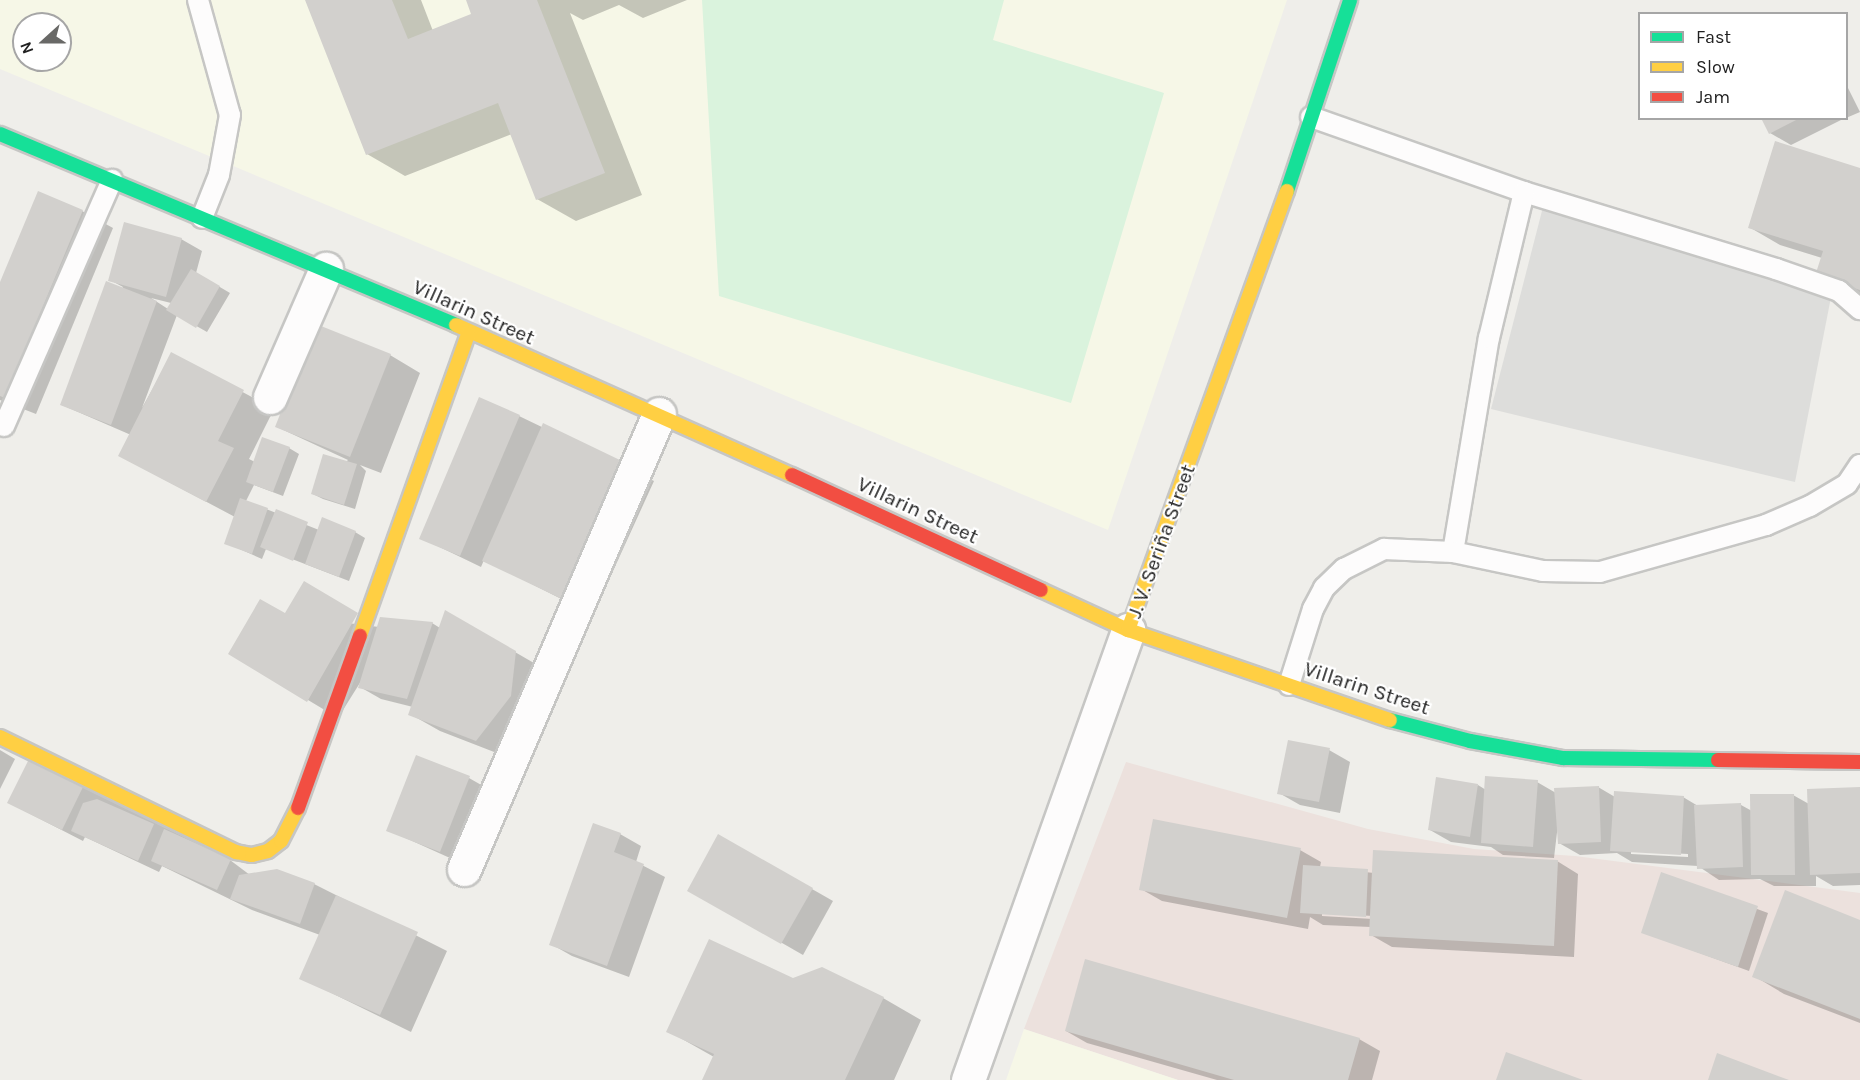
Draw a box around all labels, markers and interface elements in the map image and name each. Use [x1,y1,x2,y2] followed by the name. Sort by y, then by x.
[12,12,72,72] north arrow
[1638,12,1848,120] legend
[1696,26,1731,48] text: Fast
[16,39,38,57] text: N
[1696,56,1735,78] text: Slow
[1696,86,1730,108] text: Jam
[409,274,539,350] street label: Villarin Street
[1121,461,1201,621] street label: J. V. Seriña Street
[854,471,982,549] street label: Villarin Street
[1301,656,1433,720] street label: Villarin Street

